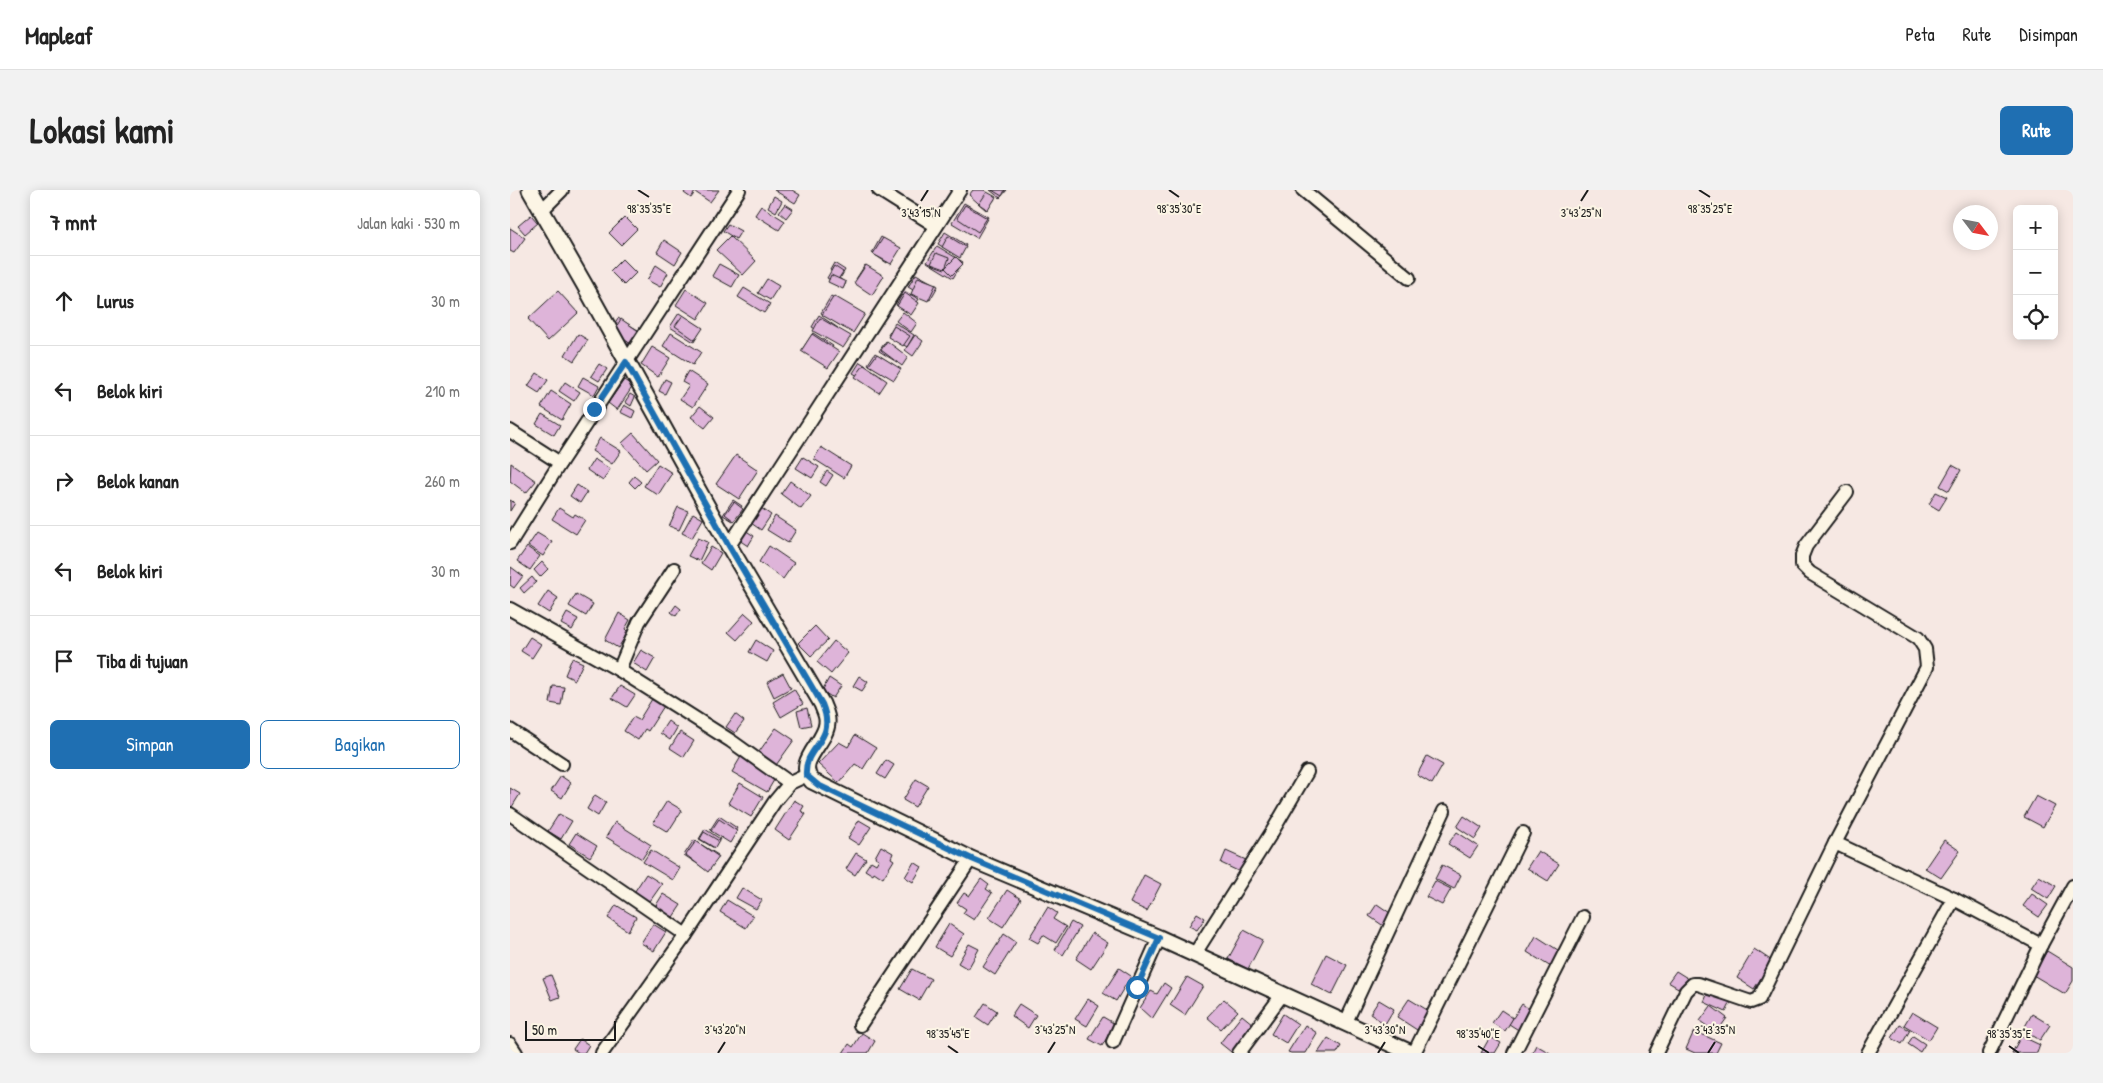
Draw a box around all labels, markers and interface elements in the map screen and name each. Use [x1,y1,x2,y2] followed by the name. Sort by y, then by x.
[25,19,93,51] text: Mapleaf
[1906,22,1935,47] text: Peta
[1963,22,1991,47] text: Rute
[2019,22,2078,47] text: Disimpan
[2000,106,2073,155] button: Rute
[30,107,175,154] text: Lokasi kami
[627,200,672,217] text: 98°35'35"E
[1157,200,1202,217] text: 98°35'30"E
[1688,200,1733,217] text: 98°35'25"E
[901,204,941,221] text: 3°43'15"N
[1561,204,1601,221] text: 3°43'25"N
[1953,205,1998,250] north arrow
[2013,205,2058,340] map controls
[2013,205,2058,250] button: +
[50,208,96,237] text: 7 mnt
[357,212,460,234] text: Jalan kaki · 530 m
[2013,250,2058,295] button: −
[50,287,78,315] icon: ahead
[97,288,134,314] text: Lurus
[431,290,460,312] text: 30 m
[2013,295,2058,340] button: locate
[50,377,78,405] icon: left
[97,378,163,404] text: Belok kiri
[425,380,460,402] text: 210 m
[583,398,606,421] route end
[50,467,78,495] icon: right
[97,468,179,494] text: Belok kanan
[424,470,460,492] text: 260 m
[50,557,78,585] icon: left
[97,558,163,584] text: Belok kiri
[431,560,460,582] text: 30 m
[50,647,78,675] icon: arrive
[97,648,188,674] text: Tiba di tujuan
[50,720,250,769] button: Simpan
[260,720,460,769] button: Bagikan
[1126,976,1149,999] route start
[525,1018,616,1041] scale bar
[532,1020,557,1039] text: 50 m
[704,1021,746,1038] text: 3°43'20"N
[1035,1021,1075,1038] text: 3°43'25"N
[1365,1021,1405,1038] text: 3°43'30"N
[1695,1021,1735,1038] text: 3°43'35"N
[926,1025,970,1042] text: 98°35'45"E
[1456,1025,1501,1042] text: 98°35'40"E
[1987,1025,2032,1042] text: 98°35'35"E

